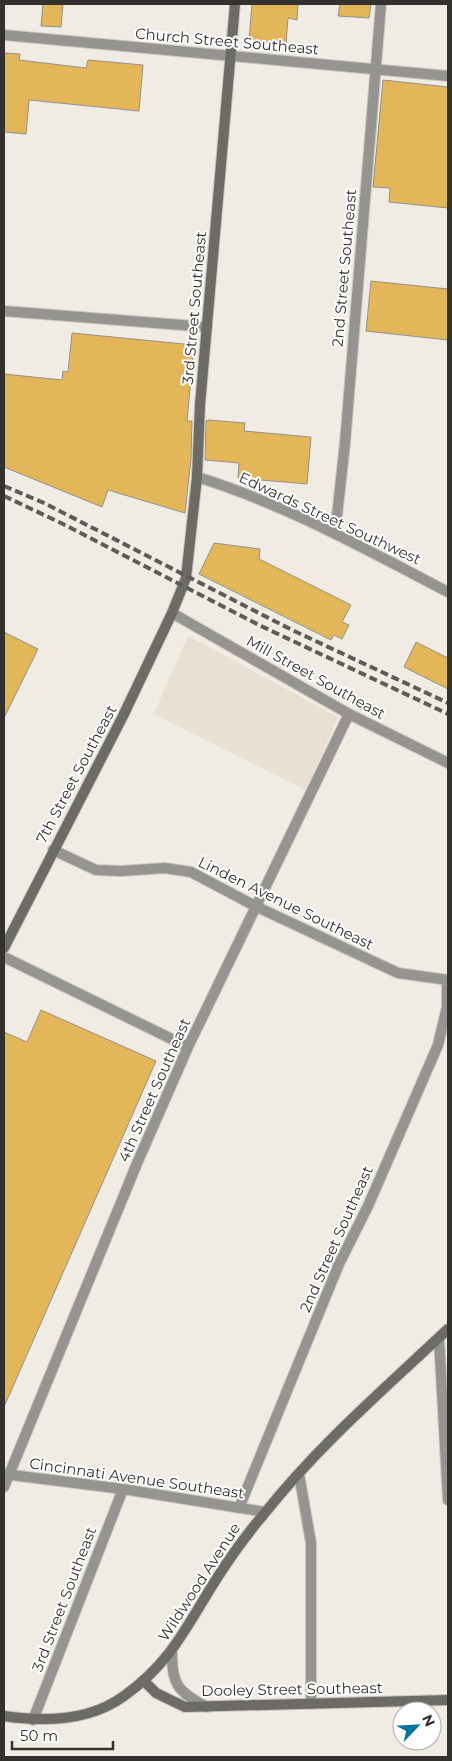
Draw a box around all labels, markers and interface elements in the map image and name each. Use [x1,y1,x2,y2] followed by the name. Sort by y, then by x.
[134,24,320,58] street label: Church Street Southeast
[328,188,360,348] street label: 2nd Street Southeast
[178,231,210,385] street label: 3rd Street Southeast
[236,467,424,569] street label: Edwards Street Southwest
[243,631,389,723] street label: Mill Street Southeast
[31,702,121,846] street label: 7th Street Southeast
[195,852,377,954] street label: Linden Avenue Southeast
[114,1015,194,1165] street label: 4th Street Southeast
[295,1163,377,1315] street label: 2nd Street Southeast
[28,1453,246,1503] street label: Cincinnati Avenue Southeast
[154,1519,244,1645] street label: Wildwood Avenue
[28,1524,100,1674] street label: 3rd Street Southeast
[201,1678,383,1700] street label: Dooley Street Southeast
[392,1701,442,1751] north arrow
[418,1712,439,1729] text: N
[12,1718,114,1750] scale bar
[20,1726,58,1745] text: 50 m

